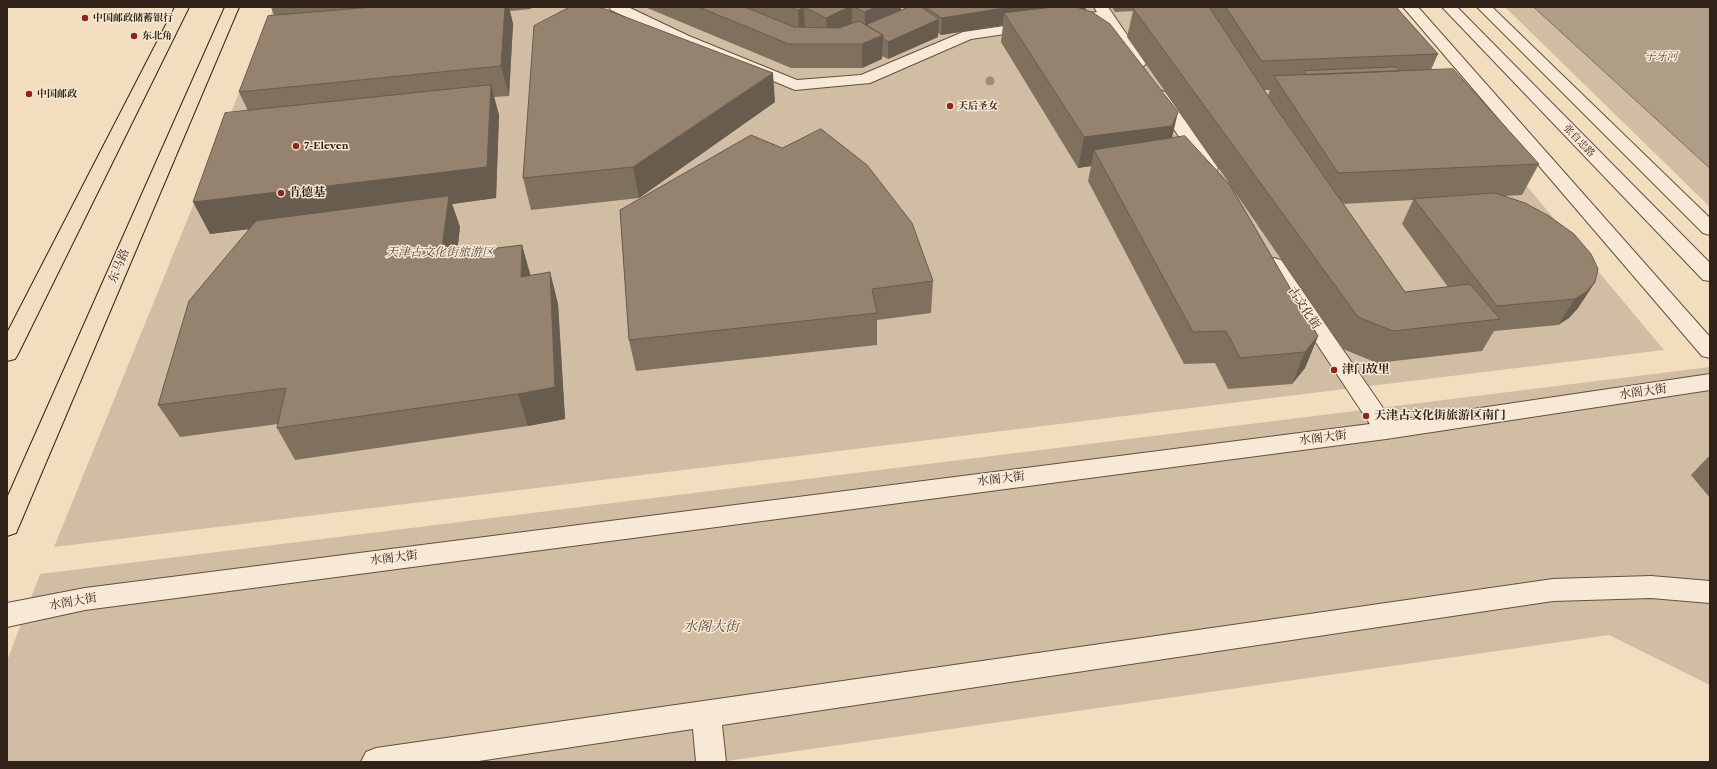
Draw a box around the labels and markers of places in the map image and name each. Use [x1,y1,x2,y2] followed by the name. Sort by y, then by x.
[93,12,173,24] place label: 中国邮政储蓄银行
[80,13,90,23] marker: 中国邮政储蓄银行
[142,30,172,42] place label: 东北角
[129,31,139,41] marker: 东北角
[37,88,77,100] place label: 中国邮政
[24,89,34,99] marker: 中国邮政
[958,100,998,112] place label: 天后圣女
[945,101,955,111] marker: 天后圣女
[304,140,349,152] place label: 7-Eleven
[291,141,301,151] marker: 7-Eleven
[289,186,325,200] place label: 肯德基
[276,188,286,198] marker: 肯德基
[1342,363,1390,377] place label: 津门故里
[1329,365,1339,375] marker: 津门故里
[1374,409,1506,423] place label: 天津古文化街旅游区南门
[1361,411,1371,421] marker: 天津古文化街旅游区南门

